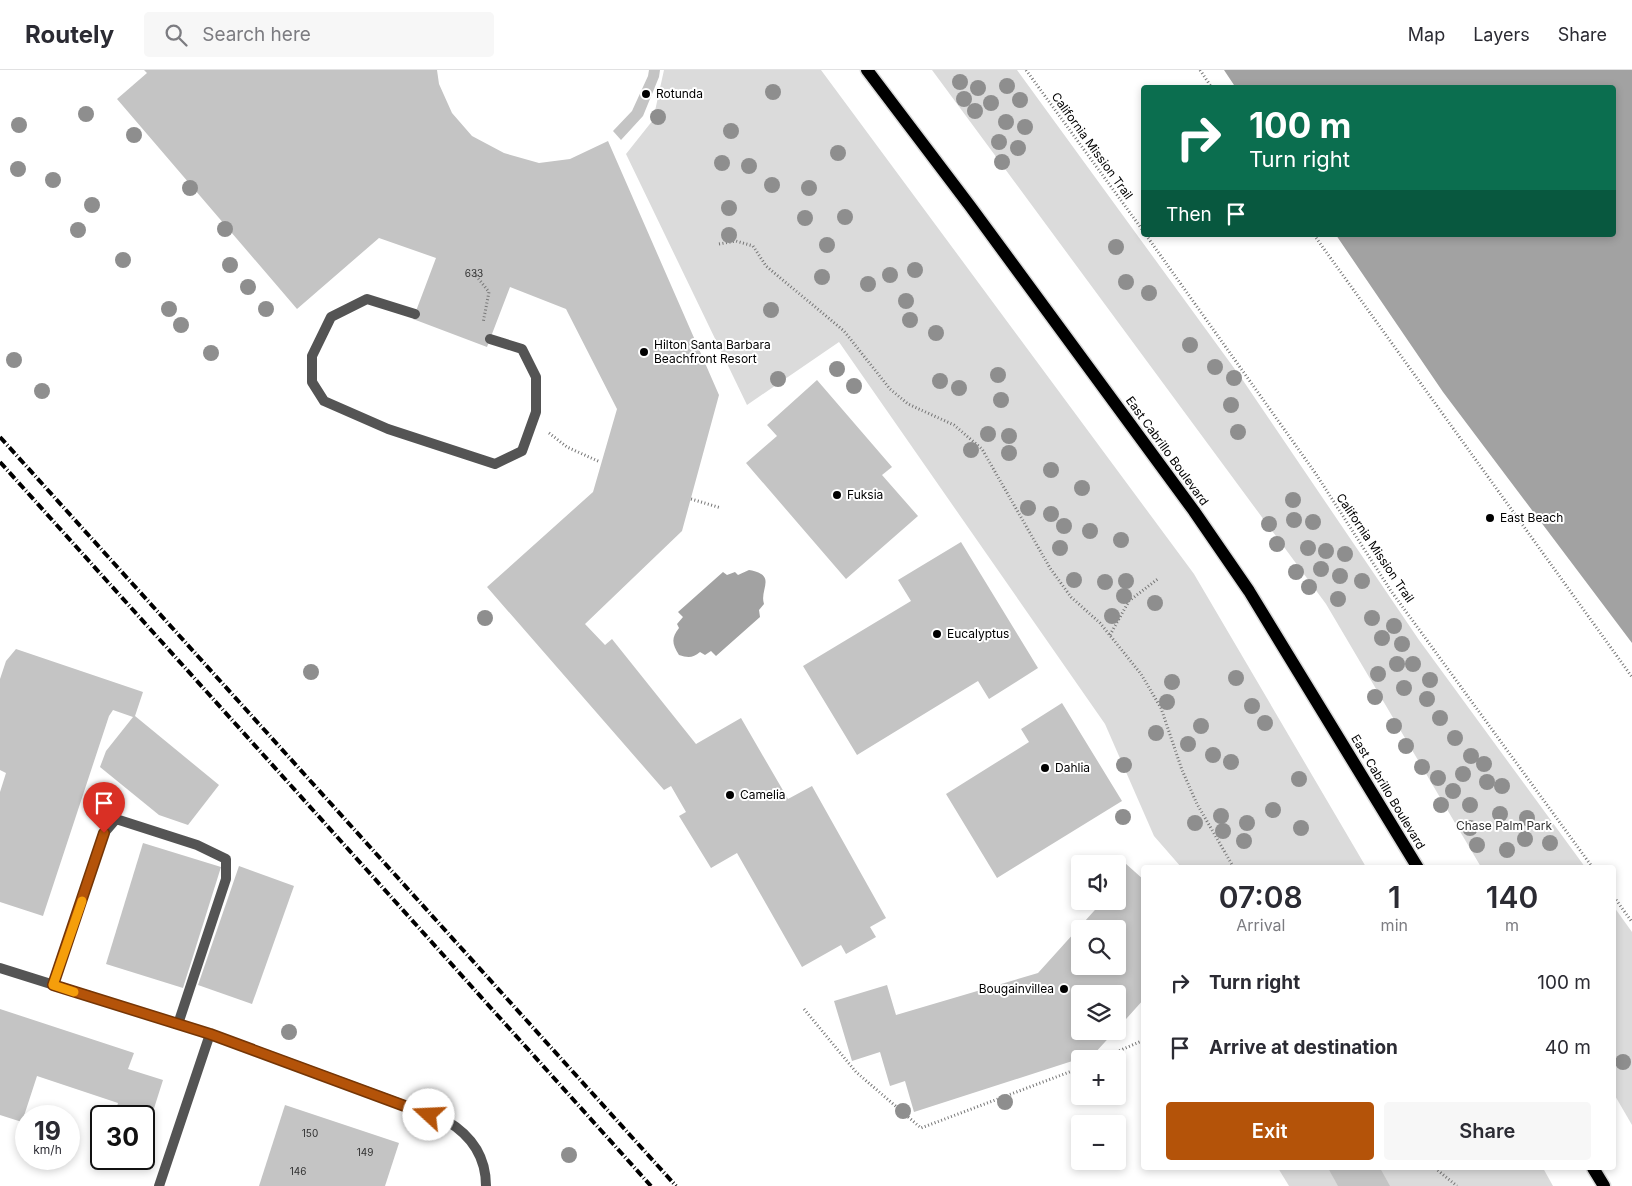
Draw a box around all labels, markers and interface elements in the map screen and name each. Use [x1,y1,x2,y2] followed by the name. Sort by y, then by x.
[144,12,494,57] search box
[25,20,114,49] text: Routely
[162,21,190,49] icon: search
[202,23,311,46] text: Search here
[1408,24,1445,45] text: Map
[1473,24,1530,45] text: Layers
[1558,24,1607,45] text: Share
[656,86,703,101] place label: Rotunda
[640,88,652,100] marker: Rotunda
[1049,89,1136,202] street label: California Mission Trail
[1249,104,1352,146] text: 100 m
[1166,105,1231,170] icon: right
[1249,146,1350,172] text: Turn right
[1222,200,1250,228] icon: arrive
[1166,203,1212,226] text: Then
[465,267,483,279] house number: 633
[654,337,771,366] place label: Hilton Santa Barbara Beachfront Resort
[638,346,650,358] marker: Hilton Santa Barbara Beachfront Resort
[1123,393,1212,508] street label: East Cabrillo Boulevard
[847,487,883,502] place label: Fuksia
[831,489,843,501] marker: Fuksia
[1333,490,1418,605] street label: California Mission Trail
[1500,510,1563,525] place label: East Beach
[1484,512,1496,524] marker: East Beach
[947,626,1009,641] place label: Eucalyptus
[931,628,943,640] marker: Eucalyptus
[1348,732,1429,852] street label: East Cabrillo Boulevard
[1055,760,1090,775] place label: Dahlia
[1039,762,1051,774] marker: Dahlia
[83,782,125,833] pin
[740,787,786,802] place label: Camelia
[90,789,118,817] icon: arrive
[724,789,736,801] marker: Camelia
[1456,818,1553,833] park label: Chase Palm Park
[1071,855,1126,1170] map controls
[1071,855,1126,910] button: sound
[1219,879,1303,915] text: 07:08
[1388,879,1401,915] text: 1
[1486,879,1538,915] text: 140
[1236,915,1285,935] text: Arrival
[1381,915,1408,935] text: min
[1505,915,1519,935] text: m
[1071,920,1126,975] button: search
[1166,969,1194,997] icon: right
[1209,971,1300,994] text: Turn right
[1537,971,1591,994] text: 100 m
[979,981,1054,996] place label: Bougainvillea
[1058,983,1070,995] marker: Bougainvillea
[1071,985,1126,1040] button: layers
[1166,1034,1194,1062] icon: arrive
[1209,1036,1398,1059] text: Arrive at destination
[1545,1036,1591,1059] text: 40 m
[1071,1050,1126,1105] button: +
[402,1088,454,1140] position arrow
[1166,1102,1374,1160] button: Exit
[1384,1102,1591,1160] button: Share
[90,1105,155,1170] speed limit sign: 30
[1071,1115,1126,1170] button: −
[34,1116,61,1146] text: 19
[302,1127,318,1139] house number: 150
[33,1142,62,1157] text: km/h
[357,1146,373,1158] house number: 149
[290,1165,306,1177] house number: 146

